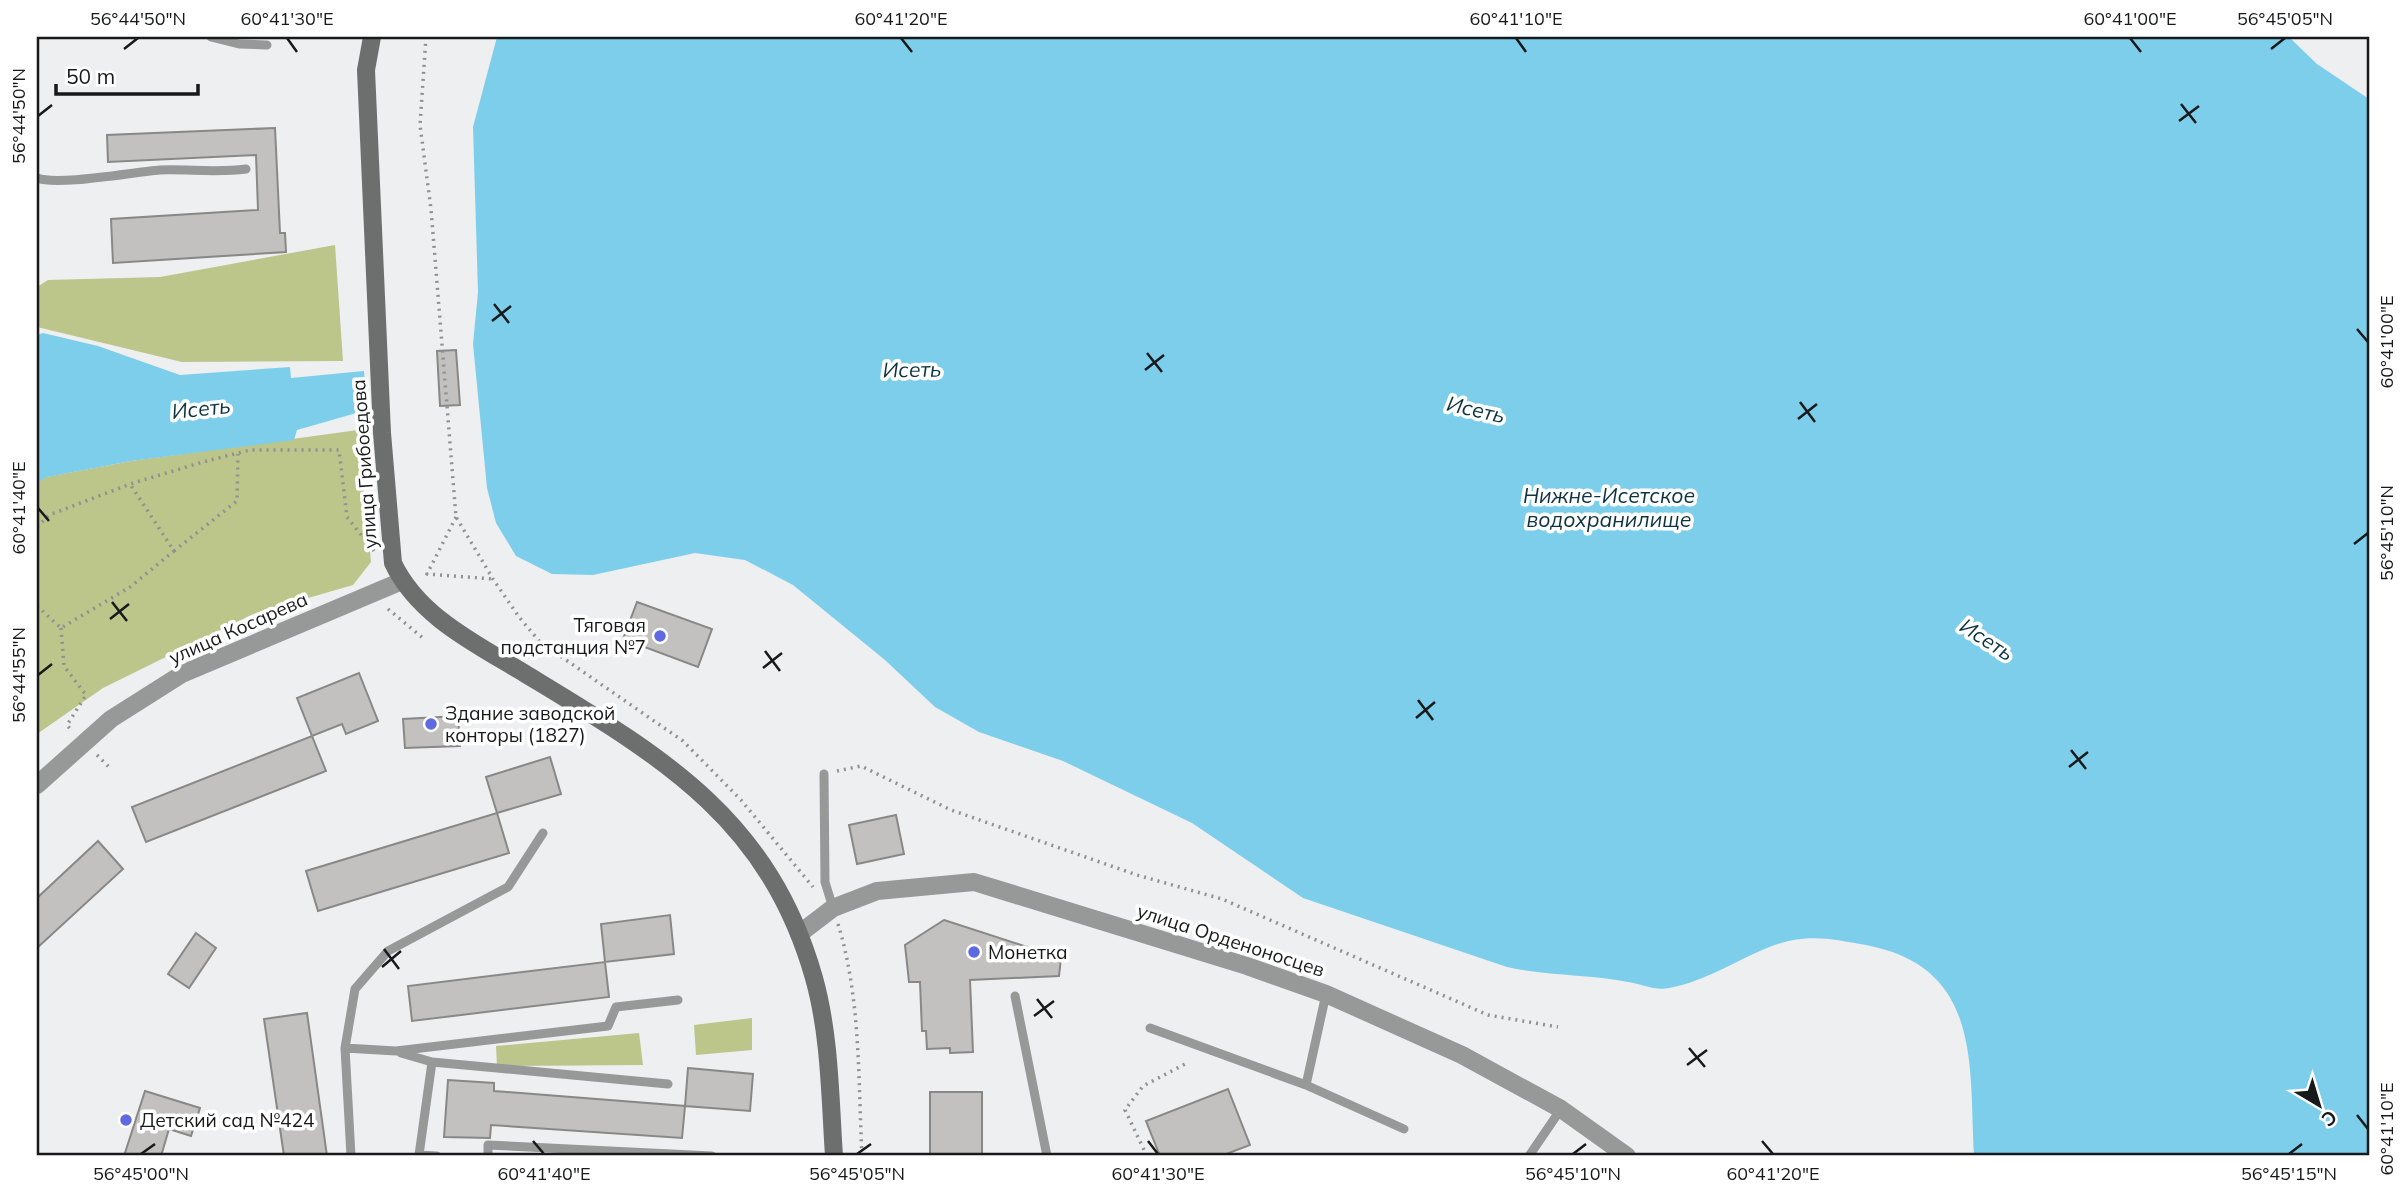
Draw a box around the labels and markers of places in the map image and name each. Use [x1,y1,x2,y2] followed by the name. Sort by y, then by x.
[501,613,646,659] place label: Тяговая подстанция №7
[652,628,668,644] marker: Тяговая подстанция №7
[445,701,615,747] place label: Здание заводской конторы (1827)
[423,716,439,732] marker: Здание заводской конторы (1827)
[988,940,1068,964] place label: Монетка
[966,944,982,960] marker: Монетка
[140,1108,314,1132] place label: Детский сад №424
[118,1112,134,1128] marker: Детский сад №424

